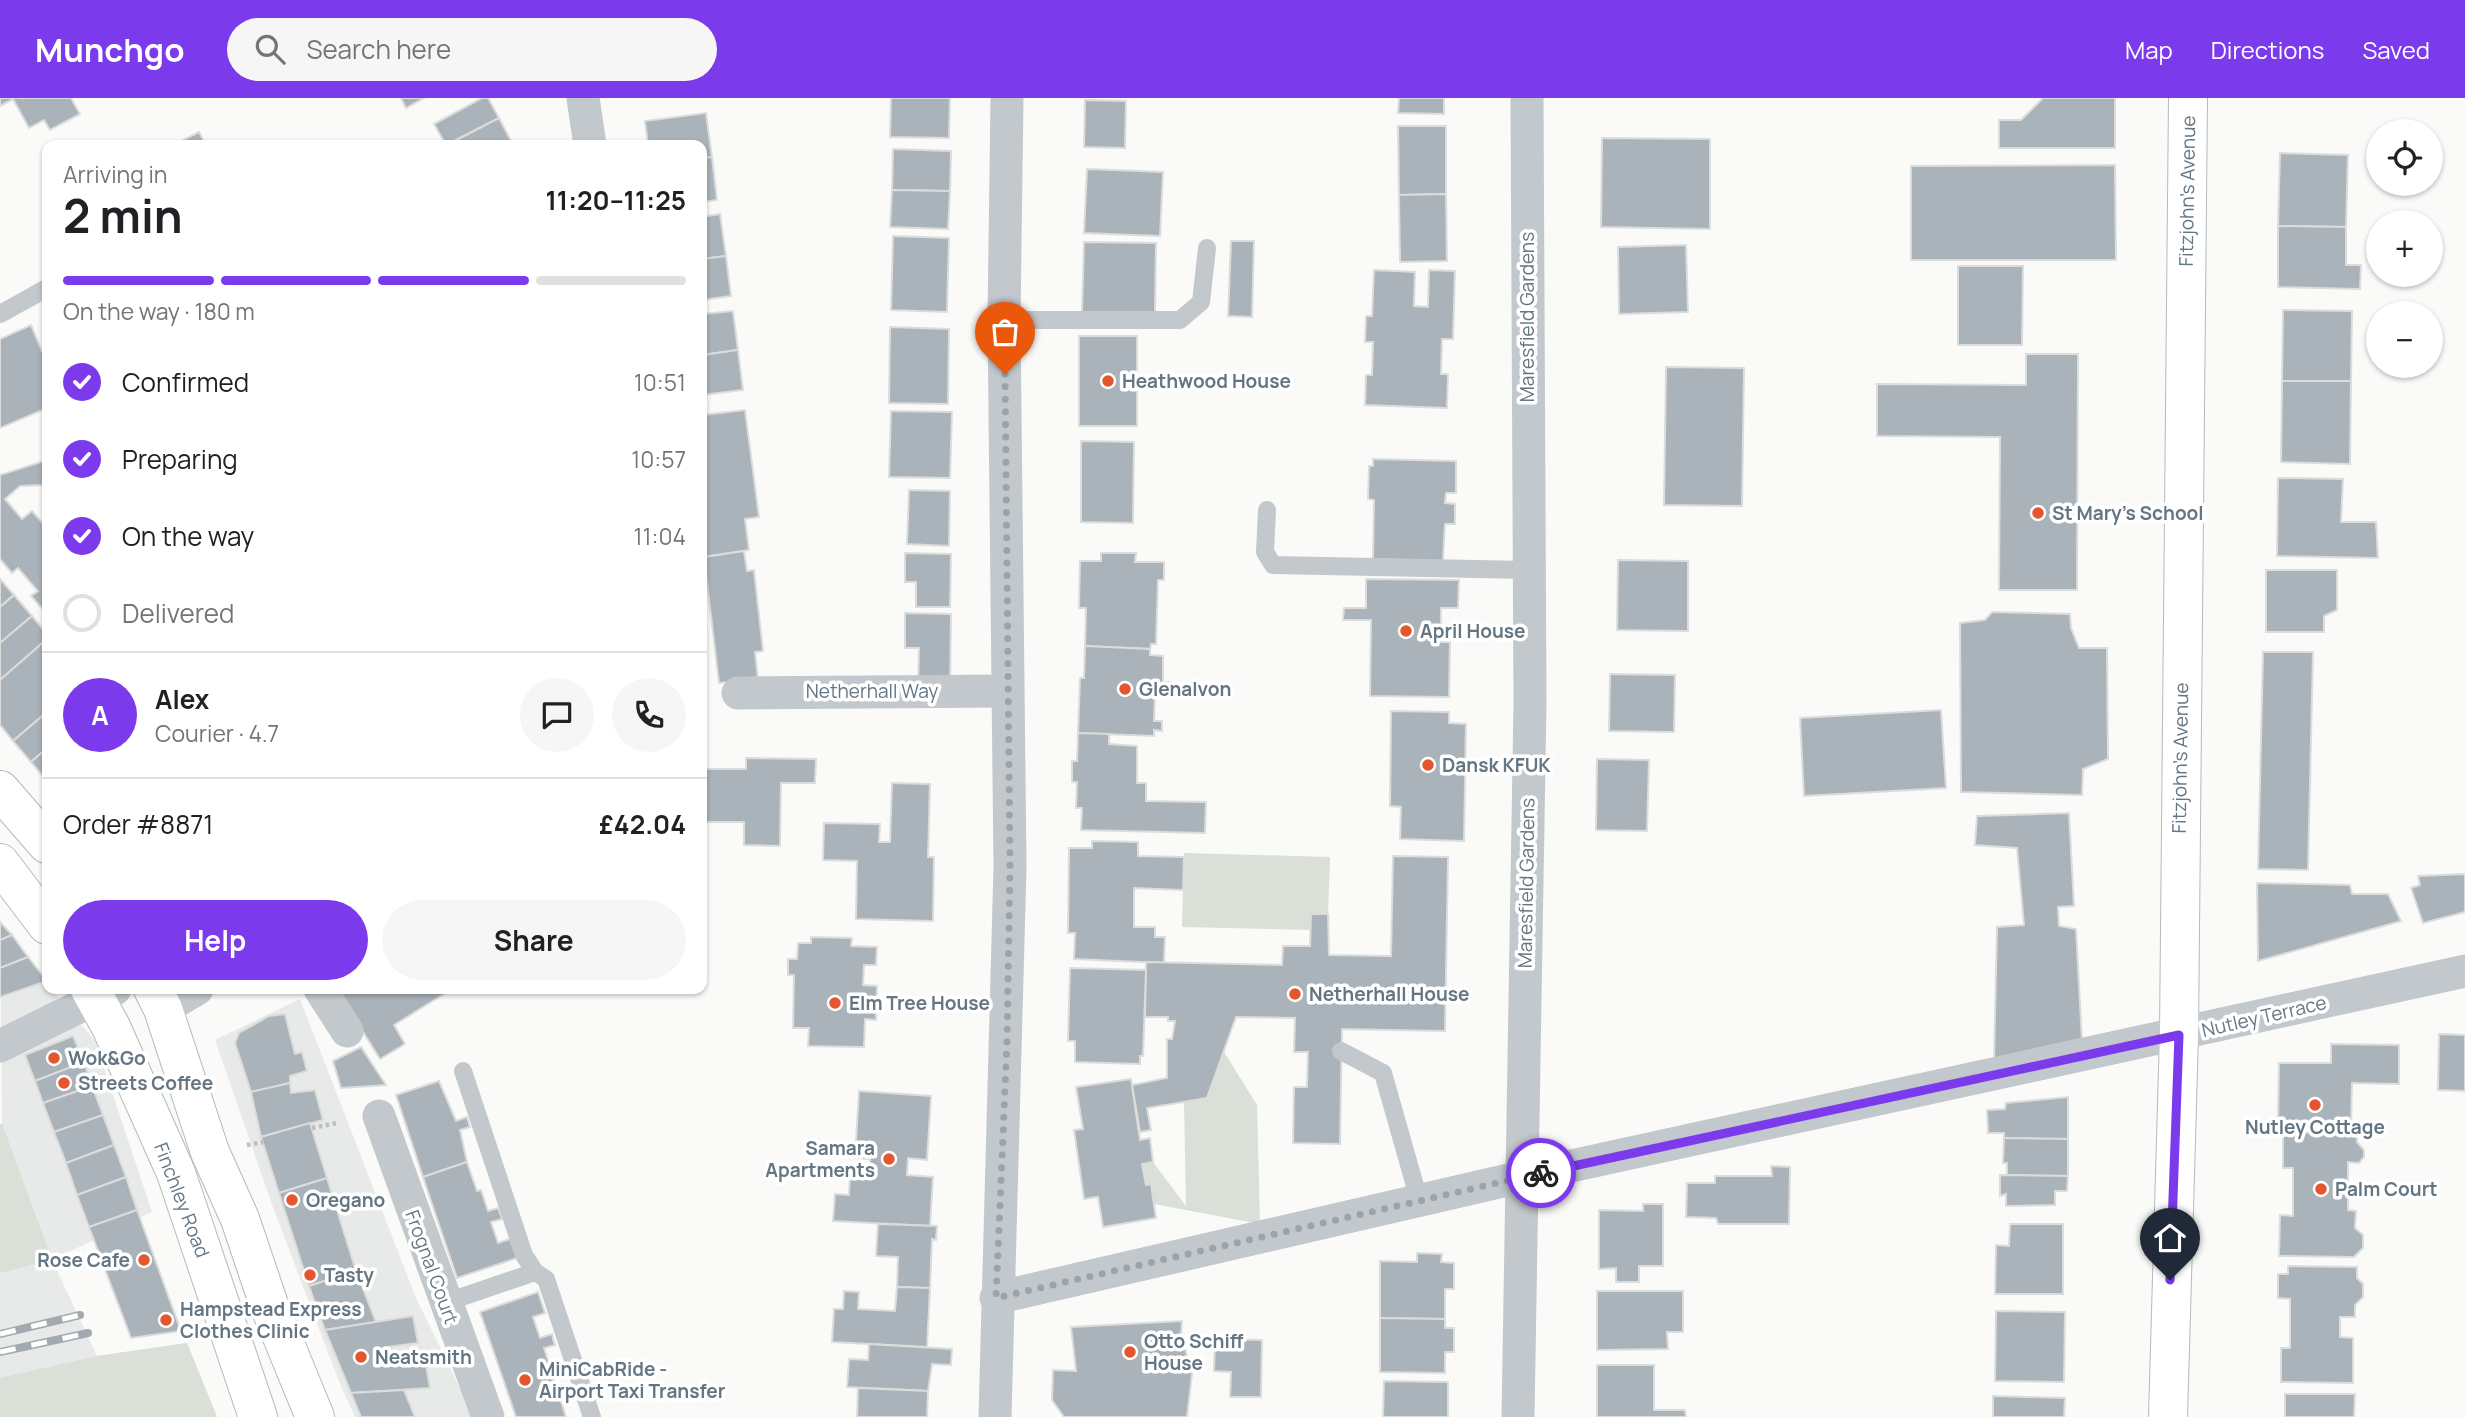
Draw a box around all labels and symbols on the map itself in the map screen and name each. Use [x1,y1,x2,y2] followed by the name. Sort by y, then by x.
[2173,115,2201,267] street label: Fitzjohn's Avenue
[1514,232,1540,402] street label: Maresfield Gardens
[975,302,1035,374] pin
[1122,368,1291,394] place label: Heathwood House
[1100,373,1116,389] marker: Heathwood House
[2052,500,2204,526] place label: St Mary's School
[2030,505,2046,521] marker: St Mary's School
[1420,618,1526,644] place label: April House
[1398,623,1414,639] marker: April House
[1139,676,1231,702] place label: Glenalvon
[806,678,938,704] street label: Netherhall Way
[1117,681,1133,697] marker: Glenalvon
[2166,682,2194,834] street label: Fitzjohn's Avenue
[1442,752,1551,778] place label: Dansk KFUK
[1420,757,1436,773] marker: Dansk KFUK
[1512,798,1540,968] street label: Maresfield Gardens
[1309,981,1470,1007] place label: Netherhall House
[1287,986,1303,1002] marker: Netherhall House
[2199,989,2329,1043] street label: Nutley Terrace
[849,990,990,1016] place label: Elm Tree House
[827,995,843,1011] marker: Elm Tree House
[68,1045,146,1071] place label: Wok&Go
[46,1050,62,1066] marker: Wok&Go
[78,1070,213,1096] place label: Streets Coffee
[56,1075,72,1091] marker: Streets Coffee
[2307,1097,2323,1113] marker: Nutley Cottage
[2245,1114,2385,1140] place label: Nutley Cottage
[765,1135,875,1183] place label: Samara Apartments
[1506,1138,1576,1208] courier
[148,1139,216,1261] street label: Finchley Road
[881,1151,897,1167] marker: Samara Apartments
[2335,1176,2438,1202] place label: Palm Court
[2313,1181,2329,1197] marker: Palm Court
[306,1187,385,1213] place label: Oregano
[284,1192,300,1208] marker: Oregano
[399,1206,465,1328] street label: Frognal Court
[2140,1208,2200,1280] pin
[37,1247,130,1273] place label: Rose Cafe
[136,1252,152,1268] marker: Rose Cafe
[324,1262,374,1288] place label: Tasty
[302,1267,318,1283] marker: Tasty
[180,1296,362,1344] place label: Hampstead Express Clothes Clinic
[158,1312,174,1328] marker: Hampstead Express Clothes Clinic
[1144,1328,1244,1376] place label: Otto Schiff House
[375,1344,472,1370] place label: Neatsmith
[1122,1344,1138,1360] marker: Otto Schiff House
[353,1349,369,1365] marker: Neatsmith
[539,1356,726,1404] place label: MiniCabRide - Airport Taxi Transfer
[517,1372,533,1388] marker: MiniCabRide - Airport Taxi Transfer

